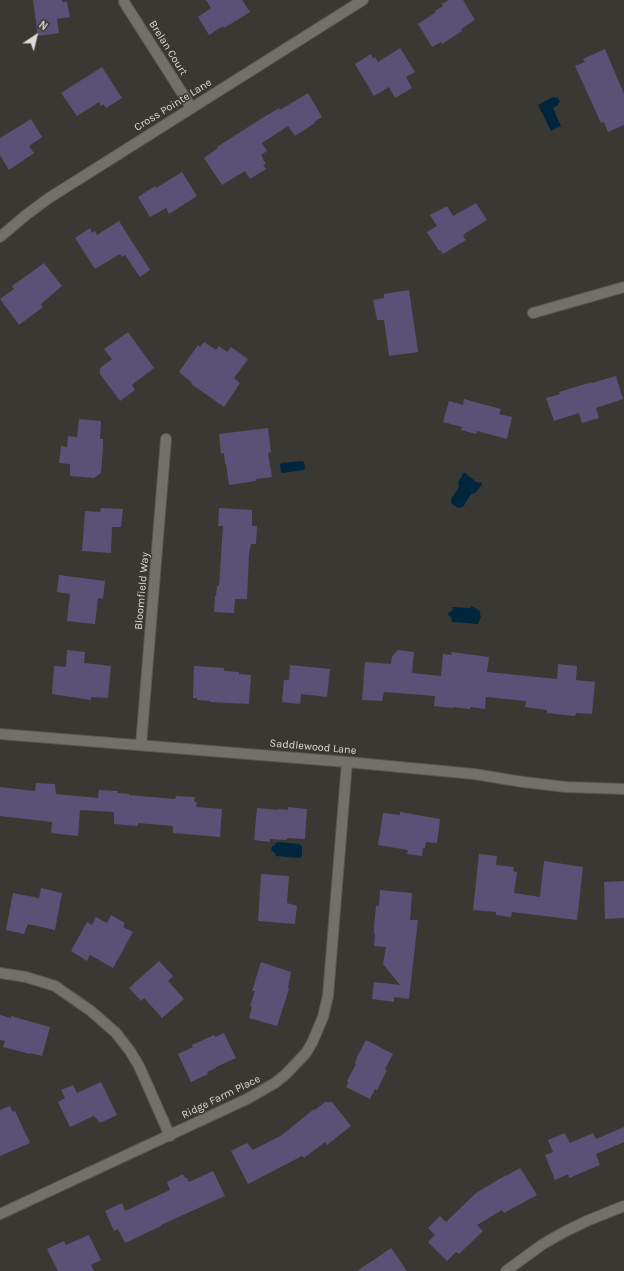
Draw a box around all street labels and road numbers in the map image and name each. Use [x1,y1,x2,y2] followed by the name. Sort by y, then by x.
[146,18,190,78] street label: Brelan Court
[132,76,214,134] street label: Cross Pointe Lane
[132,552,152,630] street label: Bloomfield Way
[269,737,357,757] street label: Saddlewood Lane
[179,1072,263,1122] street label: Ridge Farm Place

